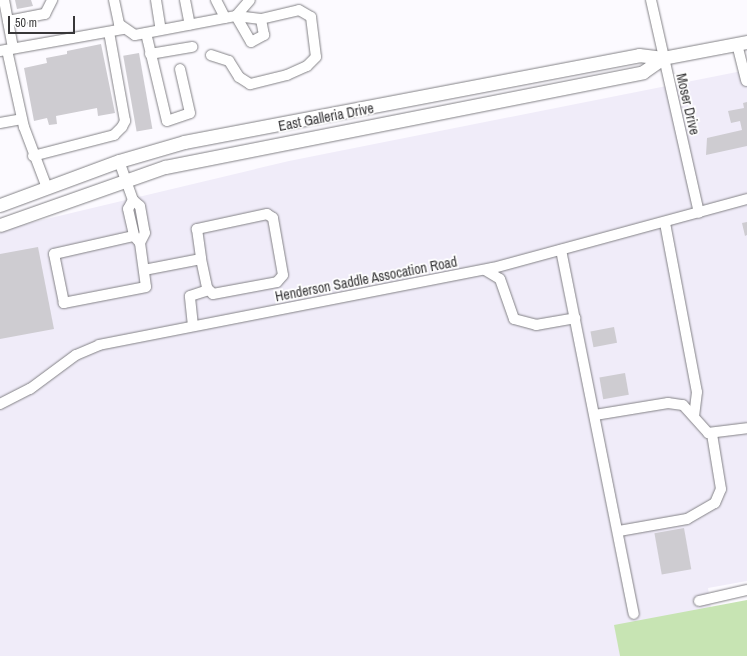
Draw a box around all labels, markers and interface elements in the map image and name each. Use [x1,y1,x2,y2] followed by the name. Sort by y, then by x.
[10,8,77,34] scale bar
[15,15,37,31] text: 50 m
[673,72,703,136] street label: Moser Drive
[277,100,375,134] street label: East Galleria Drive
[273,253,459,305] street label: Henderson Saddle Assocation Road

